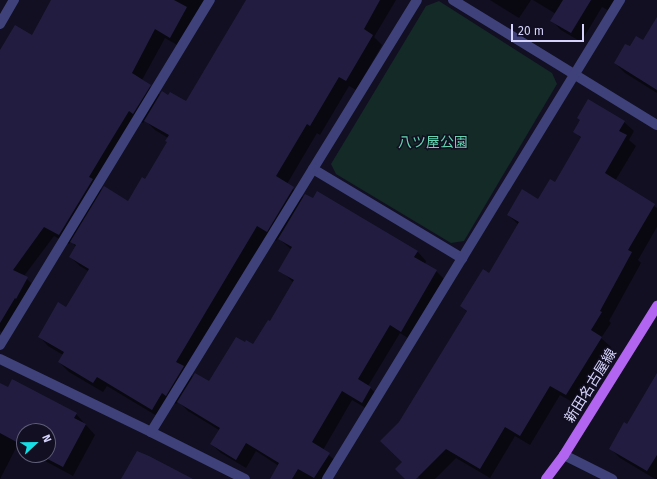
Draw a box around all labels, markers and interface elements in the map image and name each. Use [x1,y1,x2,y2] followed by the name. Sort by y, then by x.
[513,16,586,42] scale bar
[518,24,544,38] text: 20 m
[398,135,468,151] park label: 八ツ屋公園
[562,346,620,426] street label: 新田名古屋線
[16,423,56,463] north arrow
[39,433,54,445] text: N

